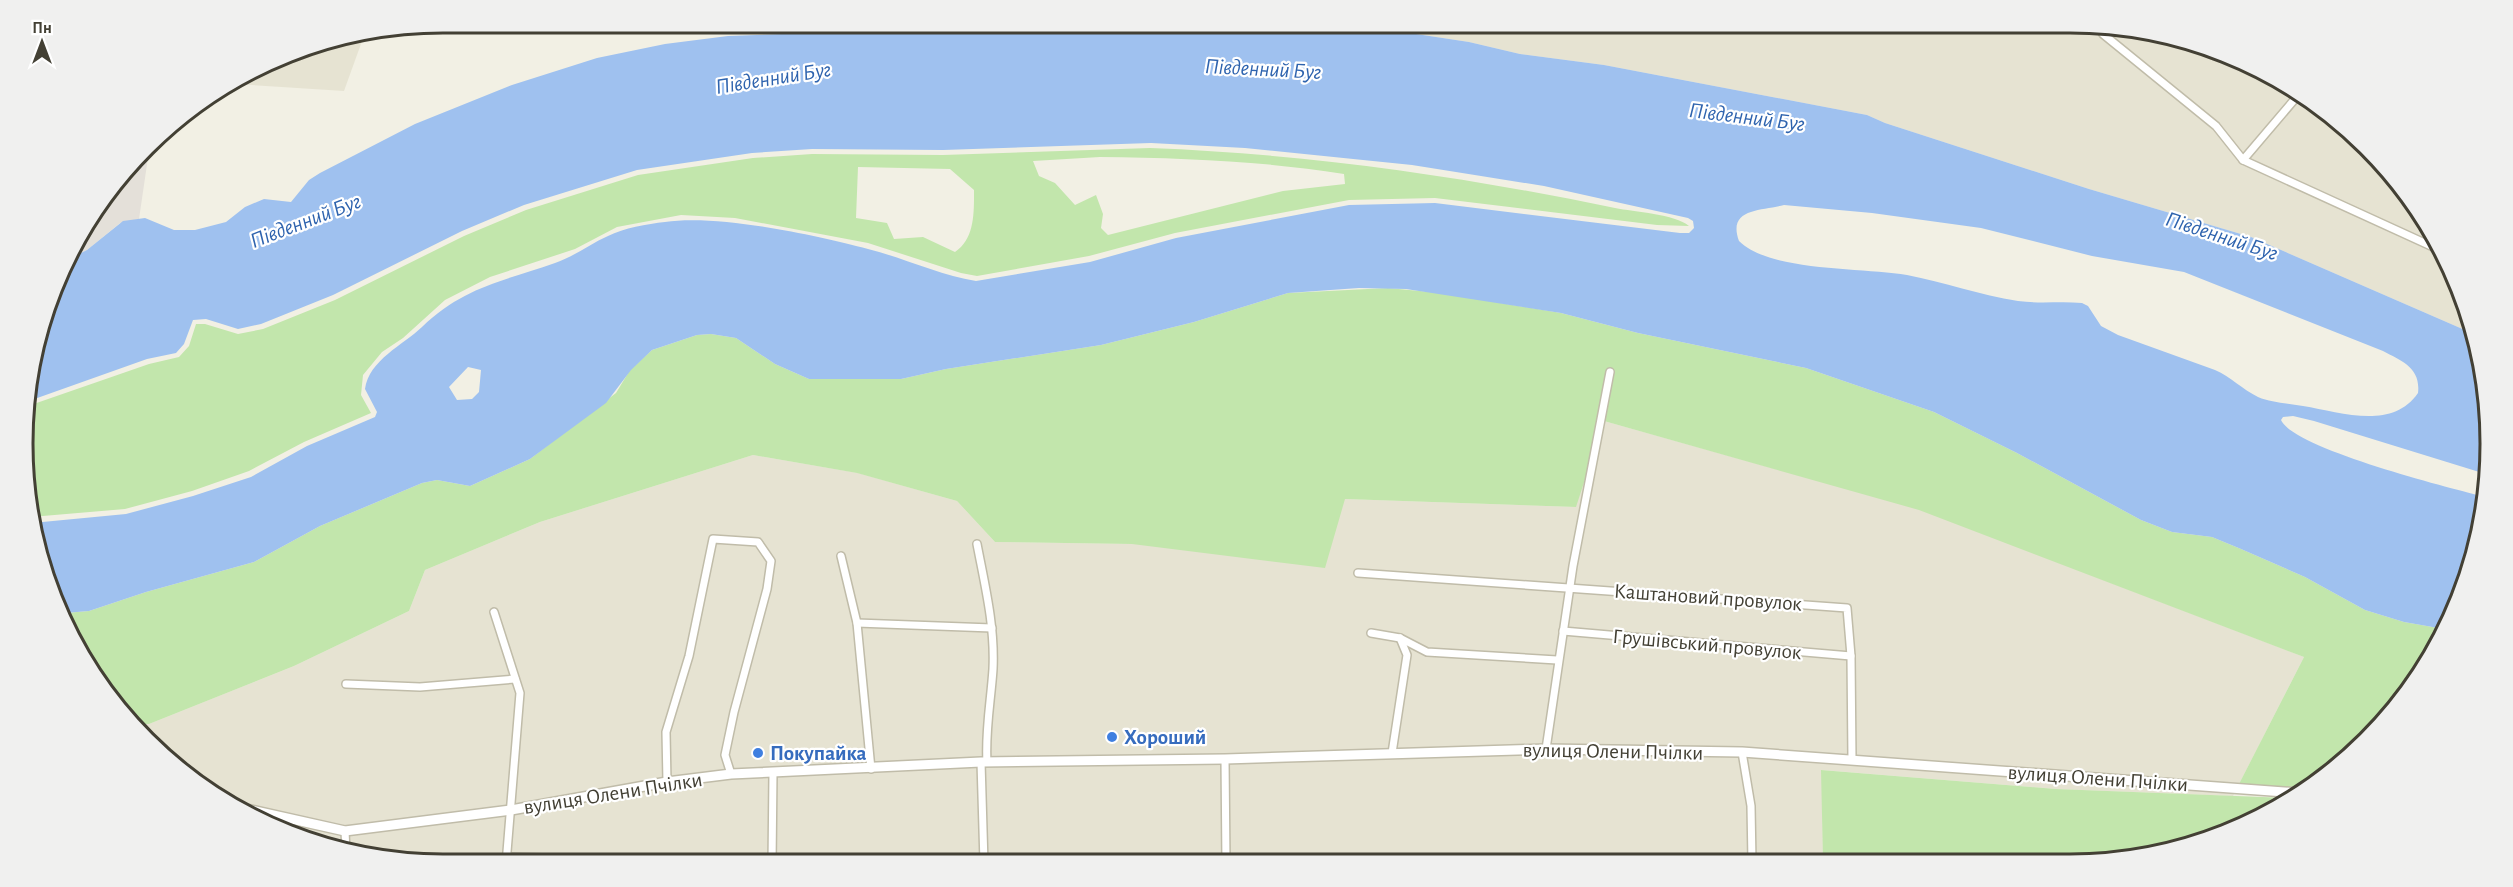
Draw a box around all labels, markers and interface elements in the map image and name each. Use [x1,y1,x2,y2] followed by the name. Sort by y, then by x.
[12,12,72,72] north arrow
[32,20,52,36] text: Пн
[1204,55,1322,83] water label: Південний Буг
[714,58,832,98] water label: Південний Буг
[1688,99,1806,135] water label: Південний Буг
[247,190,364,252] water label: Південний Буг
[2163,208,2280,264] water label: Південний Буг
[1613,580,1803,615] street label: Каштановий провулок
[1612,626,1803,663] street label: Грушівський провулок
[1124,727,1206,748] place label: Хороший
[1105,730,1119,744] marker: Хороший
[1522,739,1704,764] street label: вулиця Олени Пчілки
[770,743,866,764] place label: Покупайка
[751,746,765,760] marker: Покупайка
[2007,762,2189,795] street label: вулиця Олени Пчілки
[522,769,704,818] street label: вулиця Олени Пчілки

